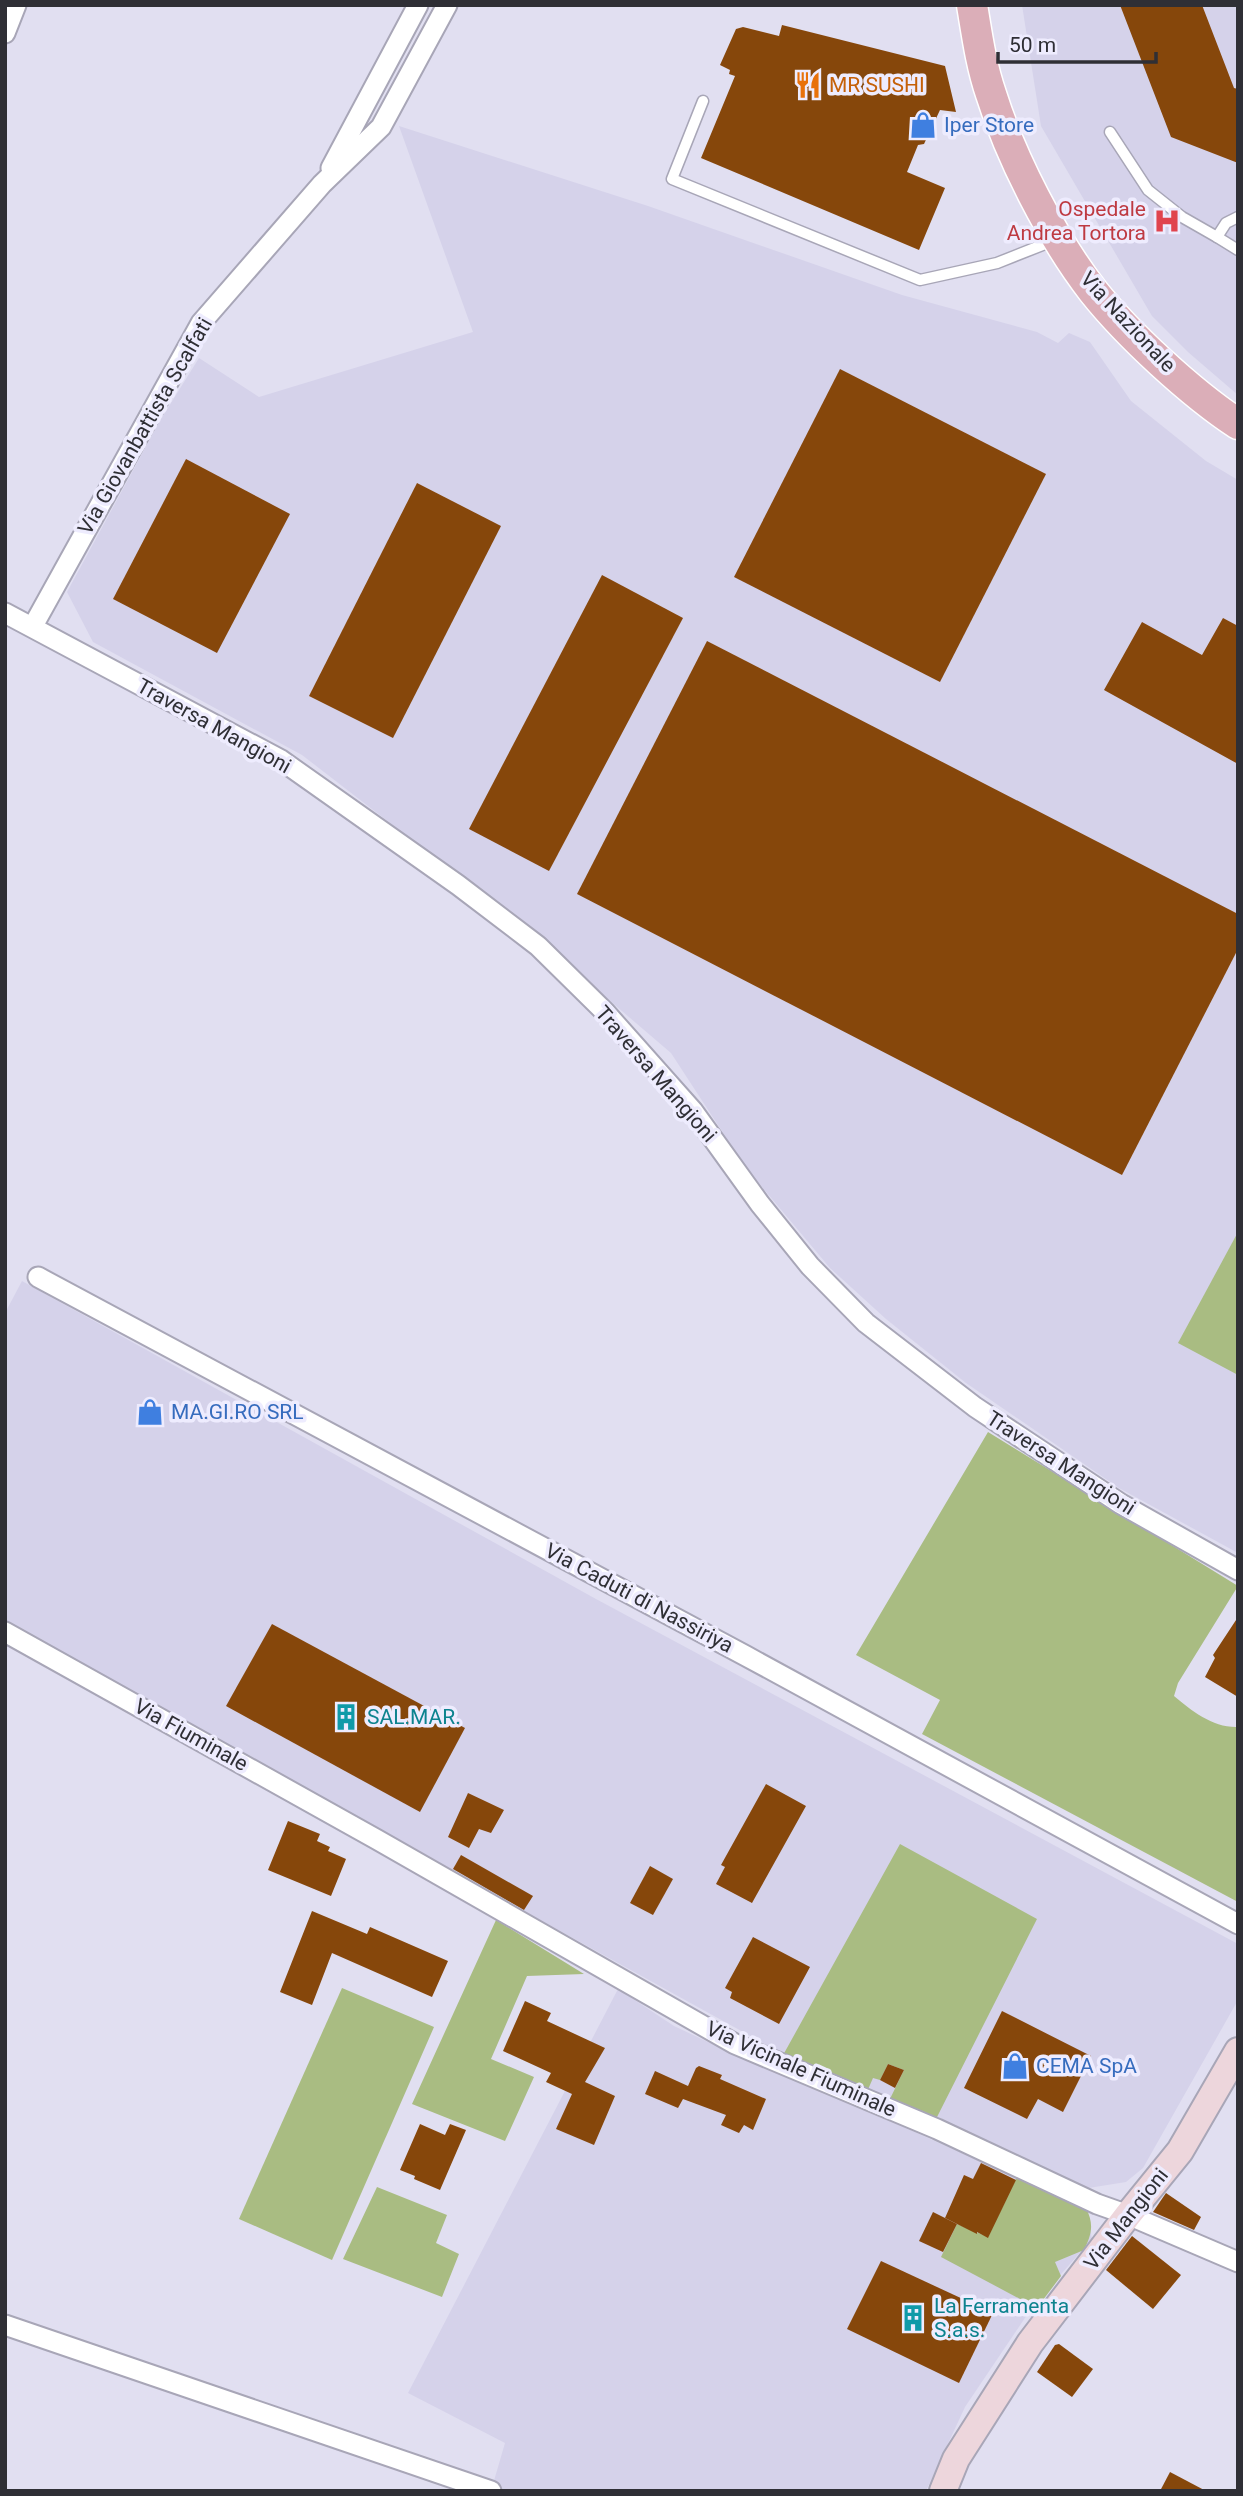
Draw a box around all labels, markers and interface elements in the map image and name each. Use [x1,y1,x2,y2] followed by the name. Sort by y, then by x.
[998,21,1156,65] scale bar
[1009,33,1056,57] text: 50 m
[793,70,823,100] restaurant icon: MR SUSHI
[829,73,925,97] place label: MR SUSHI
[908,110,938,140] shop icon: Iper Store
[944,113,1034,137] place label: Iper Store
[1007,197,1146,245] place label: Ospedale Andrea Tortora
[1152,206,1182,236] hospital icon: Ospedale Andrea Tortora
[1075,267,1181,377] street label: Via Nazionale
[73,313,217,539] street label: Via Giovanbattista Scalfati
[133,674,295,778] street label: Traversa Mangioni
[590,1001,722,1147] street label: Traversa Mangioni
[135,1397,165,1427] shop icon: MA.GI.RO SRL
[171,1400,304,1424] place label: MA.GI.RO SRL
[982,1406,1140,1520] street label: Traversa Mangioni
[541,1538,737,1658] street label: Via Caduti di Nassiriya
[130,1694,252,1776] street label: Via Fiuminale
[331,1702,361,1732] building icon: SAL.MAR.
[367,1705,461,1729] place label: SAL.MAR.
[702,2016,900,2122] street label: Via Vicinale Fiuminale
[1000,2051,1030,2081] shop icon: CEMA SpA
[1036,2054,1137,2078] place label: CEMA SpA
[1079,2164,1173,2274] street label: Via Mangioni
[934,2294,1069,2342] place label: La Ferramenta S.a.s.
[898,2303,928,2333] building icon: La Ferramenta S.a.s.

